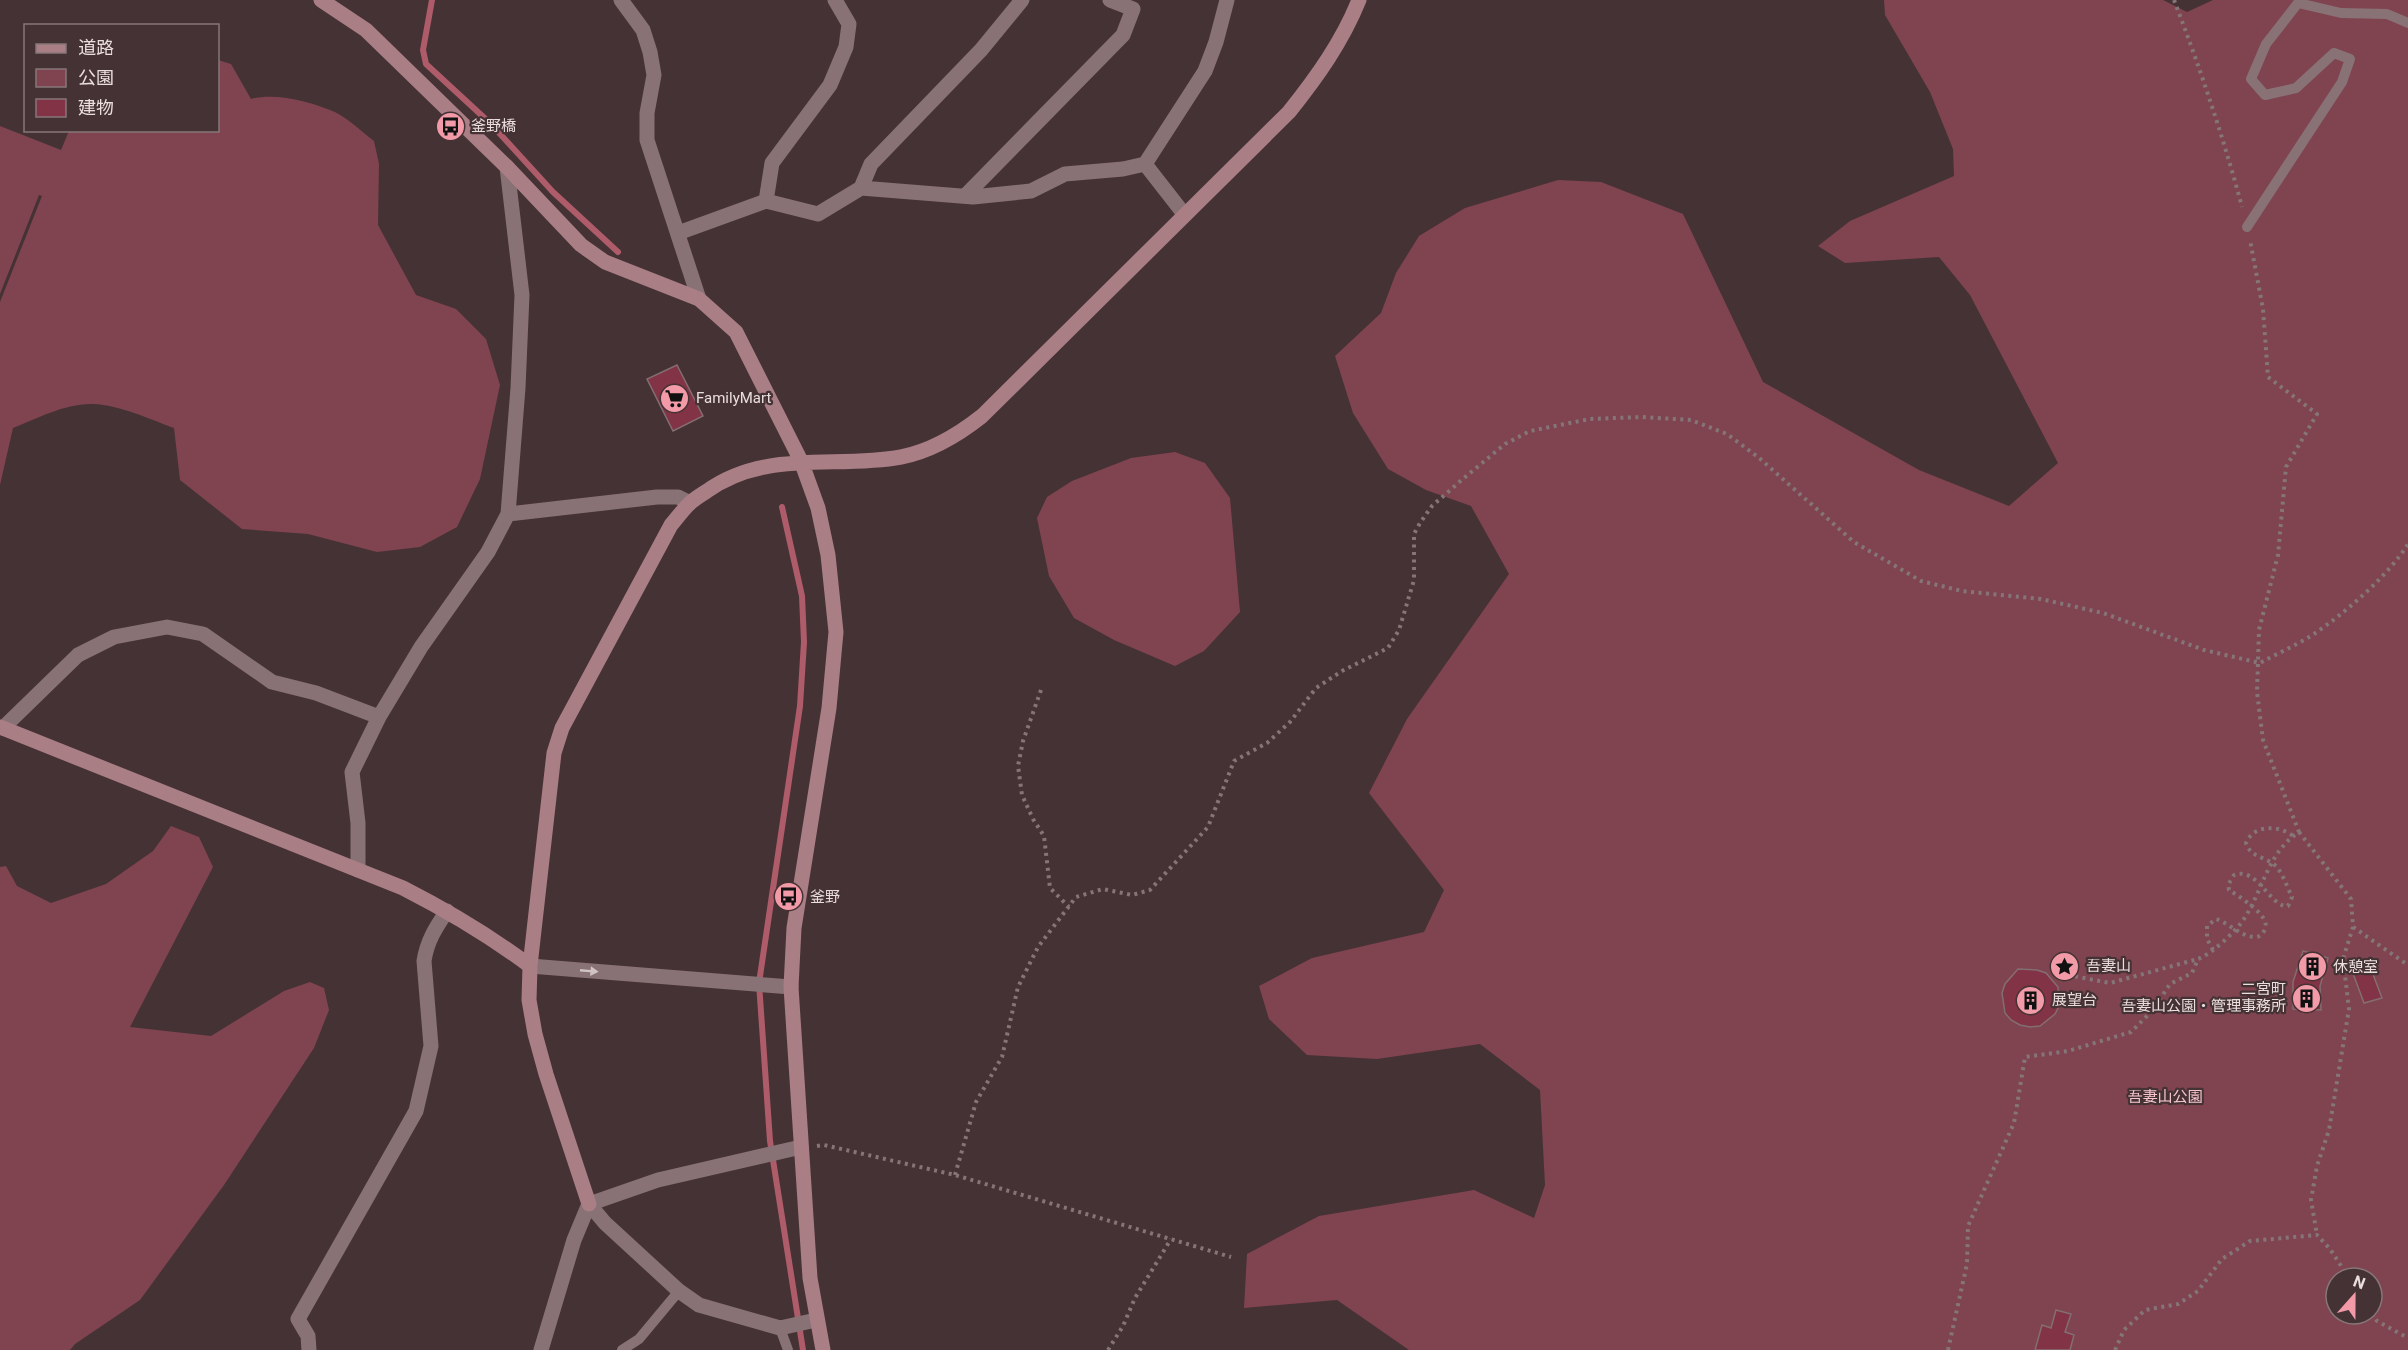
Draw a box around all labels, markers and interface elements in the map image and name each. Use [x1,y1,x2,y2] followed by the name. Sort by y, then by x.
[24,24,219,132] legend
[78,37,114,58] text: 道路
[78,67,114,88] text: 公園
[78,97,114,118] text: 建物
[434,110,466,142] bus stop icon: 釜野橋
[471,117,516,135] place label: 釜野橋
[659,382,691,414] supermarket icon: FamilyMart
[696,389,771,407] place label: FamilyMart
[773,881,805,913] bus stop icon: 釜野
[810,888,840,906] place label: 釜野
[2049,950,2081,982] place icon: 吾妻山
[2296,951,2328,983] building icon: 休憩室
[2086,957,2131,975] place label: 吾妻山
[2333,958,2378,976] place label: 休憩室
[579,966,598,976] one-way arrow
[2121,980,2286,1015] place label: 二宮町 吾妻山公園・管理事務所
[2291,982,2323,1014] building icon: 二宮町 吾妻山公園・管理事務所
[2015,984,2047,1016] building icon: 展望台
[2052,991,2097,1009] place label: 展望台
[2127,1088,2203,1106] park label: 吾妻山公園
[2324,1266,2384,1326] north arrow
[2351,1272,2368,1293] text: N

